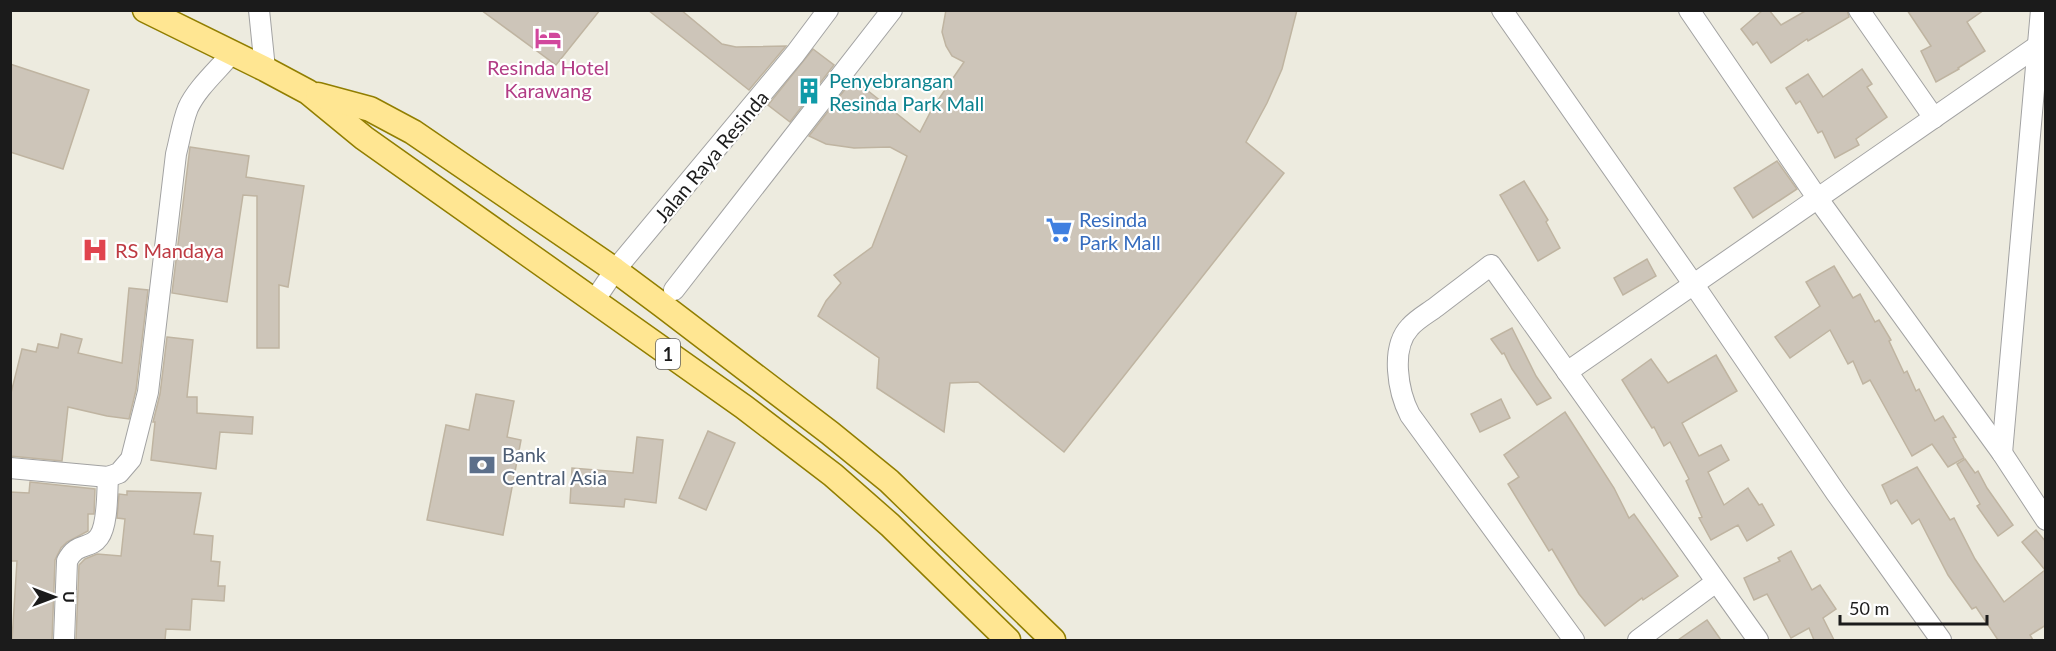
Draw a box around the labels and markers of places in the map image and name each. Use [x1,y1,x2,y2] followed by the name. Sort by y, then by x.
[533,23,563,53] hotel icon: Resinda Hotel Karawang
[487,55,609,102] place label: Resinda Hotel Karawang
[829,68,984,115] place label: Penyebrangan Resinda Park Mall
[794,76,824,106] building icon: Penyebrangan Resinda Park Mall
[1079,207,1161,254] place label: Resinda Park Mall
[1044,215,1074,245] supermarket icon: Resinda Park Mall
[80,235,110,265] hospital icon: RS Mandaya
[115,238,224,262] place label: RS Mandaya
[502,442,607,489] place label: Bank Central Asia
[467,450,497,480] bank icon: Bank Central Asia

